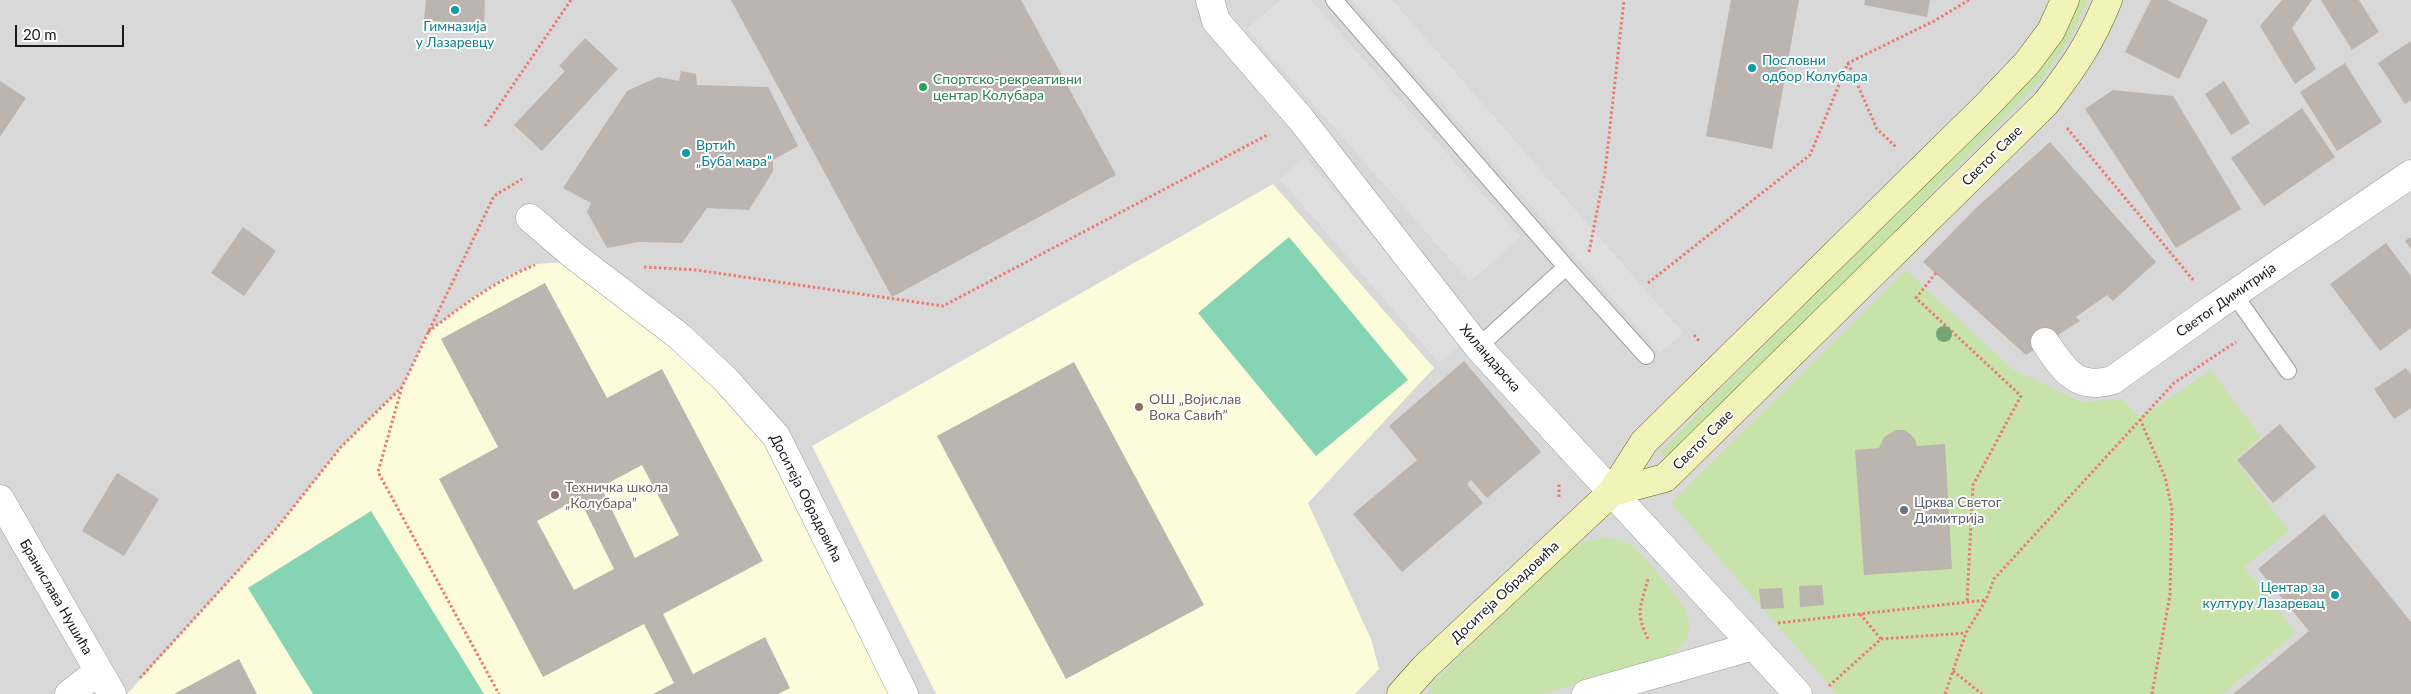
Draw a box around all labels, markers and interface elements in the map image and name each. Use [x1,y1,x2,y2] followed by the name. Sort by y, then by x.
[449,4,461,16] marker: Гимназија у Лазаревцу
[18,15,126,47] scale bar
[416,18,494,50] place label: Гимназија у Лазаревцу
[23,25,57,43] text: 20 m
[1762,52,1868,84] place label: Пословни одбор Колубара
[1746,62,1758,74] marker: Пословни одбор Колубара
[933,71,1082,104] place label: Спортско-рекреативни центар Колубара
[917,81,929,93] marker: Спортско-рекреативни центар Колубара
[1958,122,2026,190] street label: Светог Саве
[696,137,772,170] place label: Вртић „Буба мара”
[680,147,692,159] marker: Вртић „Буба мара”
[2173,259,2279,341] street label: Светог Димитрија
[1456,321,1524,395] street label: Хиландарска
[1149,391,1241,424] place label: ОШ „Војислав Вока Савић”
[1133,401,1145,413] marker: ОШ „Војислав Вока Савић”
[1669,406,1737,474] street label: Светог Саве
[766,431,846,565] street label: Доситеја Обрадовића
[565,479,668,512] place label: Техничка школа „Колубара”
[549,489,561,501] marker: Техничка школа „Колубара”
[1914,494,2001,526] place label: Црква Светог Димитрија
[1898,504,1910,516] marker: Црква Светог Димитрија
[16,536,96,658] street label: Бранислава Нушића
[1447,538,1563,646] street label: Доситеја Обрадовића
[2202,579,2325,612] place label: Центар за културу Лазаревац
[2329,589,2341,601] marker: Центар за културу Лазаревац

